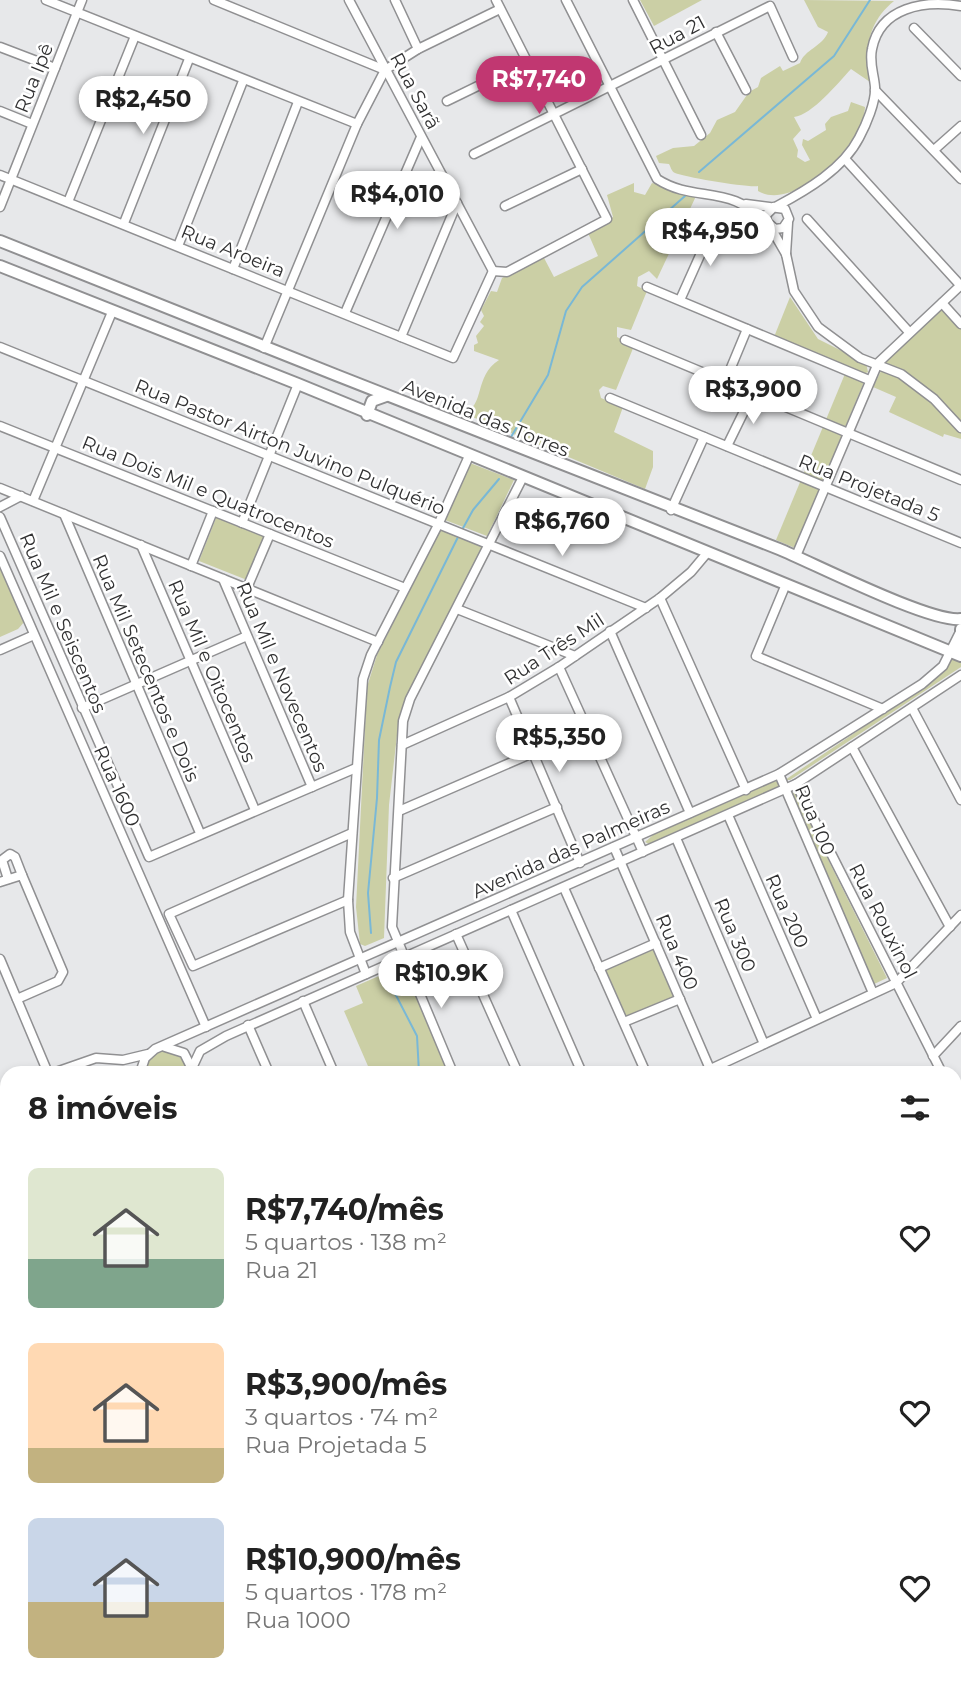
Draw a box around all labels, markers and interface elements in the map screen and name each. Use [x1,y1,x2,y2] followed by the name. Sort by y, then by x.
[645,11,709,59] street label: Rua 21
[10,40,58,116] street label: Rua Ipê
[385,49,445,133] street label: Rua Sarã
[474,57,604,116] pin: R$7,740
[492,65,586,93] text: R$7,740
[78,76,208,136] pin: R$2,450
[95,85,191,113] text: R$2,450
[332,172,462,231] pin: R$4,010
[350,180,444,208] text: R$4,010
[645,208,775,268] pin: R$4,950
[661,217,759,245] text: R$4,950
[178,220,288,282] street label: Rua Aroeira
[688,366,818,426] pin: R$3,900
[131,374,449,520] street label: Rua Pastor Airton Juvino Pulquério
[399,374,573,462] street label: Avenida das Torres
[704,375,802,403] text: R$3,900
[79,431,337,553] street label: Rua Dois Mil e Quatrocentos
[795,449,943,527] street label: Rua Projetada 5
[497,498,627,558] pin: R$6,760
[514,507,610,535] text: R$6,760
[15,529,111,717] street label: Rua Mil e Seiscentos
[88,551,204,785] street label: Rua Mil Setecentos e Dois
[163,576,261,766] street label: Rua Mil e Oitocentos
[231,578,333,776] street label: Rua Mil e Novecentos
[500,608,608,690] street label: Rua Três Mil
[494,714,624,774] pin: R$5,350
[512,723,606,751] text: R$5,350
[89,742,145,830] street label: Rua 1600
[790,781,840,859] street label: Rua 100
[469,795,673,903] street label: Avenida das Palmeiras
[844,860,922,982] street label: Rua Rouxinol
[761,870,813,952] street label: Rua 200
[709,894,761,976] street label: Rua 300
[651,910,703,994] street label: Rua 400
[376,950,506,1010] pin: R$10.9K
[394,959,488,987] text: R$10.9K
[896,1089,934,1127] icon: filters
[28,1090,178,1127] text: 8 imóveis
[245,1191,444,1228] text: R$7,740/mês
[84,1196,168,1280] icon: home
[896,1219,934,1257] icon: heart
[245,1228,447,1256] text: 5 quartos · 138 m²
[245,1256,318,1284] text: Rua 21
[245,1366,447,1403] text: R$3,900/mês
[84,1371,168,1455] icon: home
[896,1394,934,1432] icon: heart
[245,1403,438,1431] text: 3 quartos · 74 m²
[245,1431,427,1459] text: Rua Projetada 5
[245,1541,461,1578] text: R$10,900/mês
[84,1546,168,1630] icon: home
[896,1569,934,1607] icon: heart
[245,1578,447,1606] text: 5 quartos · 178 m²
[245,1606,351,1634] text: Rua 1000

